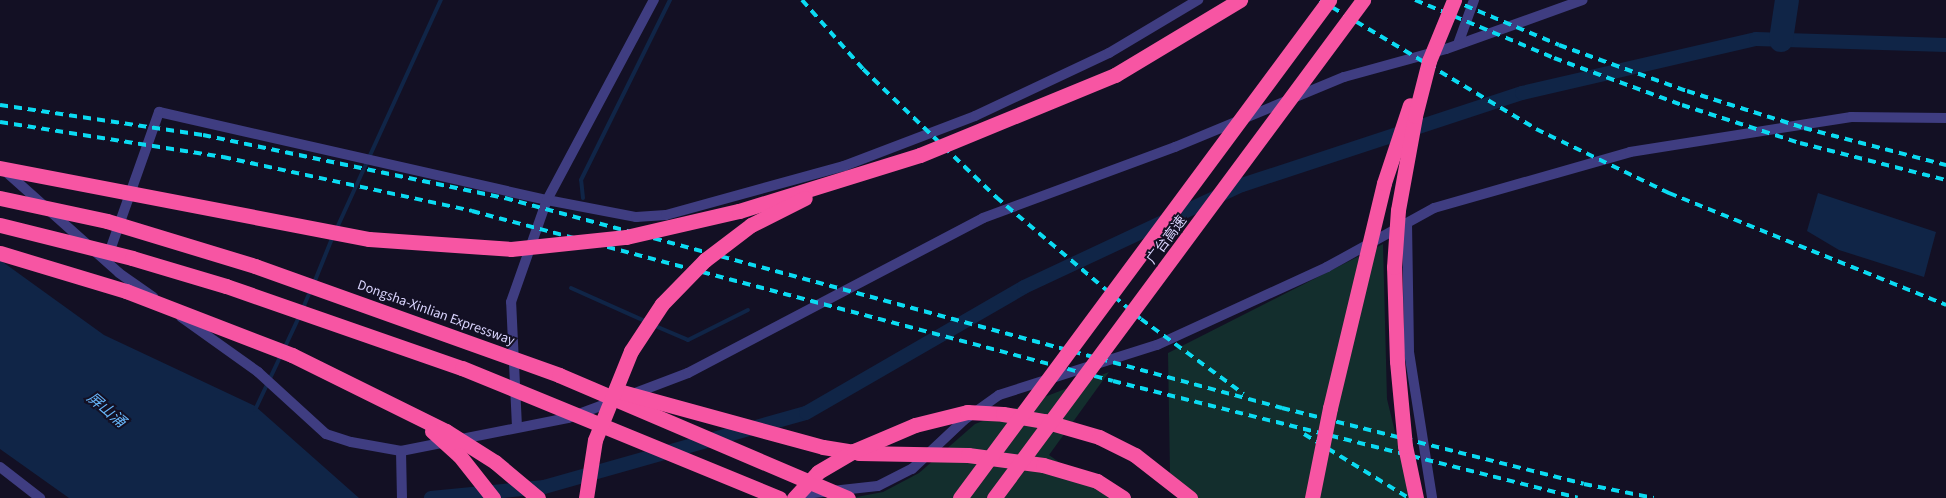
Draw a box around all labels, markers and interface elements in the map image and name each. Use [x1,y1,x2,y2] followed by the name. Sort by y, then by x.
[1143,213,1191,267] street label: 广台高速
[355,277,517,349] street label: Dongsha-Xinlian Expressway
[83,389,129,431] water label: 屏山涌

